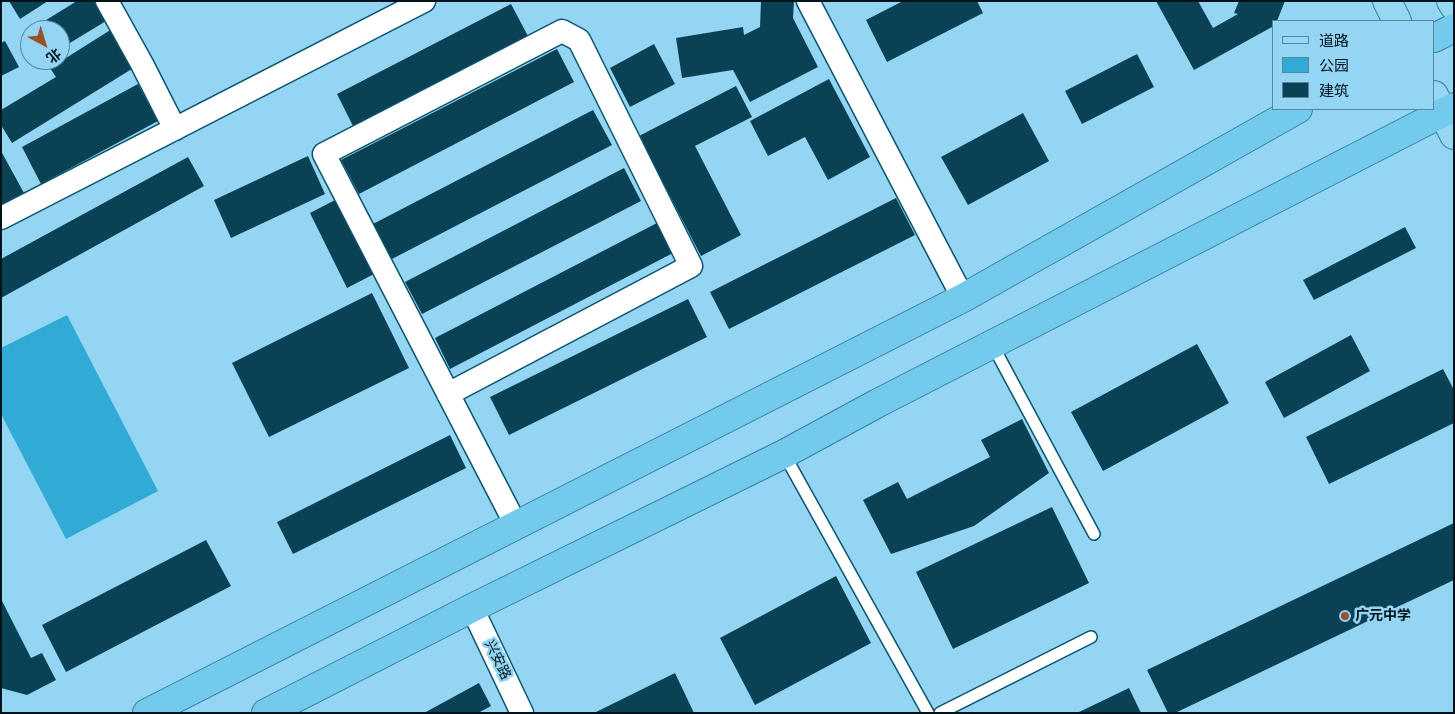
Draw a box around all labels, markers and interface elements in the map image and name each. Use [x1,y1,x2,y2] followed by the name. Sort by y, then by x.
[20,20,70,70] north arrow
[1272,20,1435,110] legend
[1319,32,1349,50] text: 道路
[43,45,64,67] text: 北
[1319,57,1349,75] text: 公园
[1319,82,1349,100] text: 建筑
[1355,608,1411,624] place label: 广元中学
[1339,610,1351,622] marker: 广元中学
[480,637,514,683] street label: 兴安路

